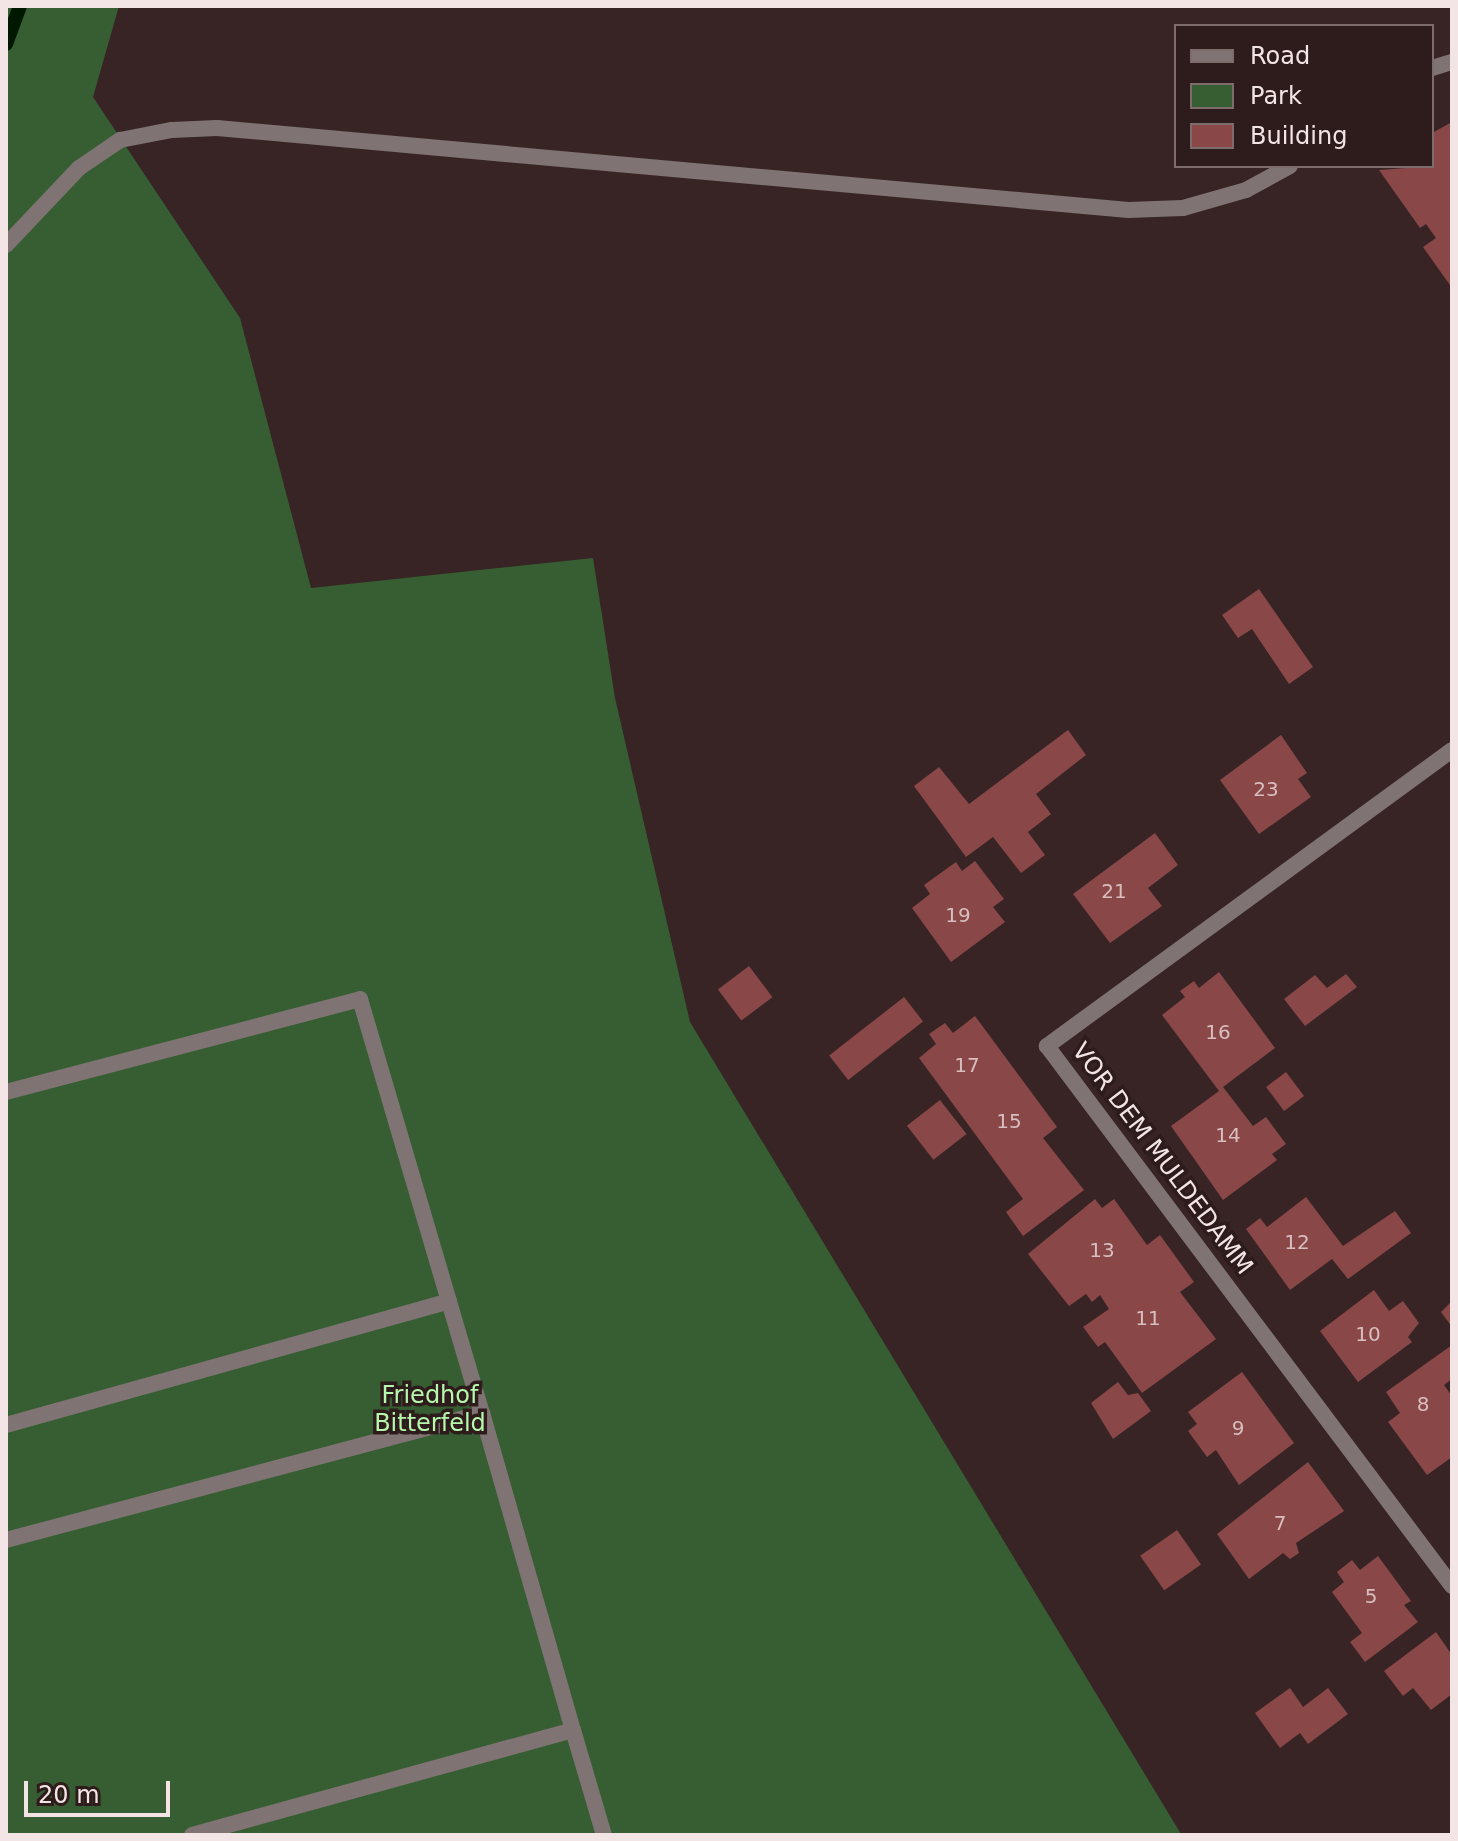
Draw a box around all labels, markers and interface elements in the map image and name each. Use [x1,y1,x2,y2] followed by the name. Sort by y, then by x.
[1174,24,1434,168] legend
[1250,42,1310,70] text: Road
[1250,82,1302,110] text: Park
[1250,122,1347,150] text: Building
[1253,777,1279,801] house number: 23
[1101,879,1127,903] house number: 21
[945,903,971,927] house number: 19
[1205,1020,1231,1044] house number: 16
[1066,1038,1258,1280] street label: VOR DEM MULDEDAMM
[954,1053,980,1077] house number: 17
[996,1109,1022,1133] house number: 15
[1215,1123,1241,1147] house number: 14
[1284,1230,1310,1254] house number: 12
[1089,1238,1115,1262] house number: 13
[1135,1306,1161,1330] house number: 11
[1355,1322,1381,1346] house number: 10
[374,1382,486,1438] park label: Friedhof Bitterfeld
[1417,1392,1429,1416] house number: 8
[1232,1416,1244,1440] house number: 9
[1274,1511,1286,1535] house number: 7
[1365,1584,1377,1608] house number: 5
[28,1765,174,1815] scale bar
[38,1781,100,1809] text: 20 m

